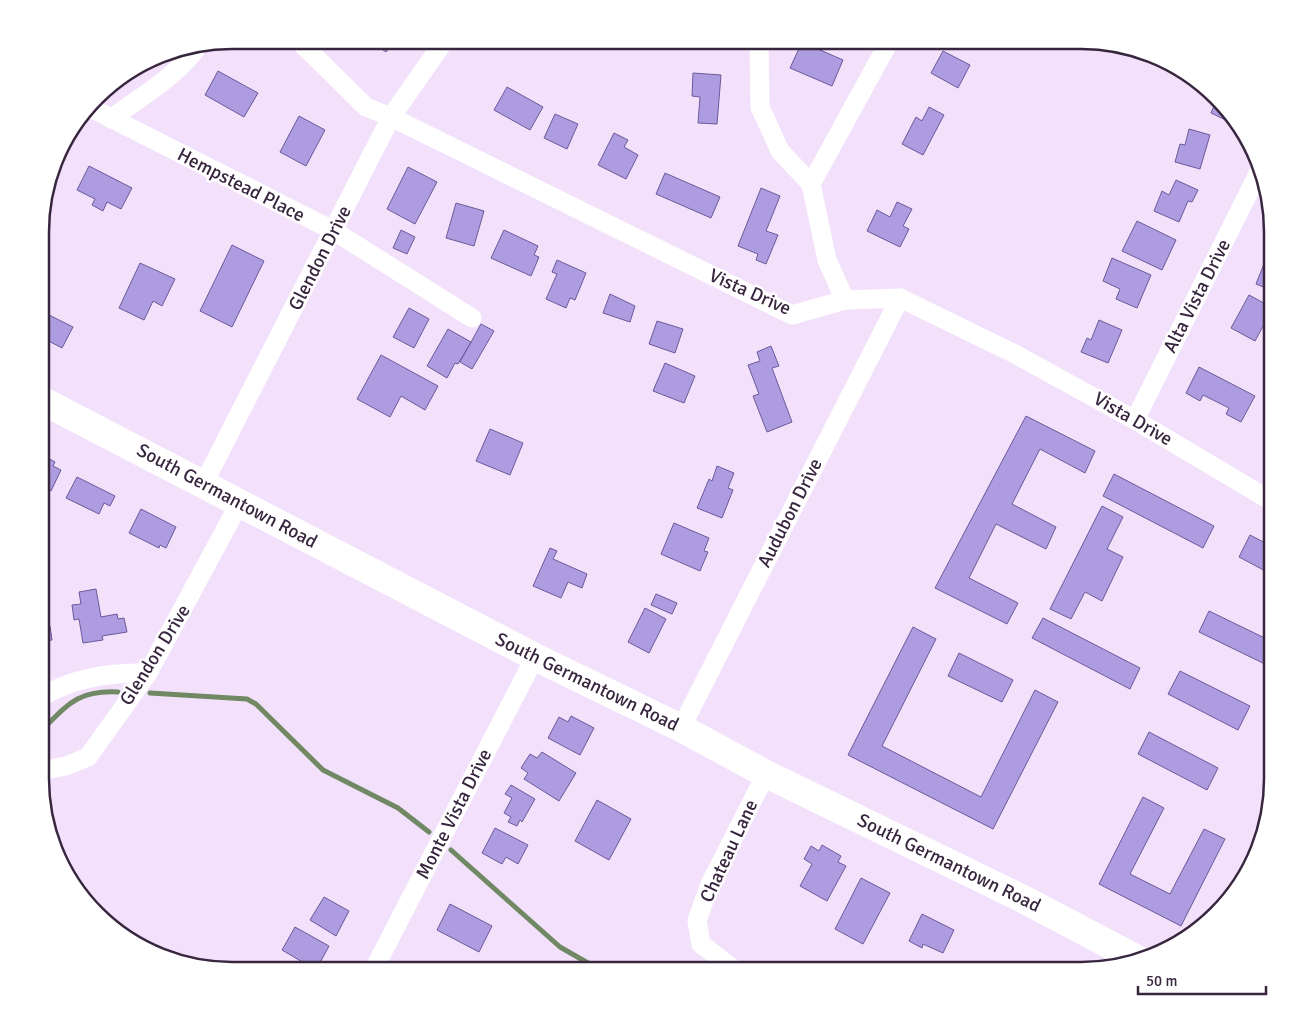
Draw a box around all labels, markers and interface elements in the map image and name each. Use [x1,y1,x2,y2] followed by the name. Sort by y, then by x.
[173,143,309,227] street label: Hempstead Place
[283,202,357,314] street label: Glendon Drive
[1158,235,1236,357] street label: Alta Vista Drive
[705,263,795,321] street label: Vista Drive
[1089,387,1177,451] street label: Vista Drive
[133,438,321,554] street label: South Germantown Road
[752,454,828,572] street label: Audubon Drive
[114,600,196,710] street label: Glendon Drive
[491,627,683,737] street label: South Germantown Road
[411,745,497,883] street label: Monte Vista Drive
[695,796,763,906] street label: Chateau Lane
[853,808,1045,918] street label: South Germantown Road
[1138,964,1266,996] scale bar
[1146,972,1177,990] text: 50 m

